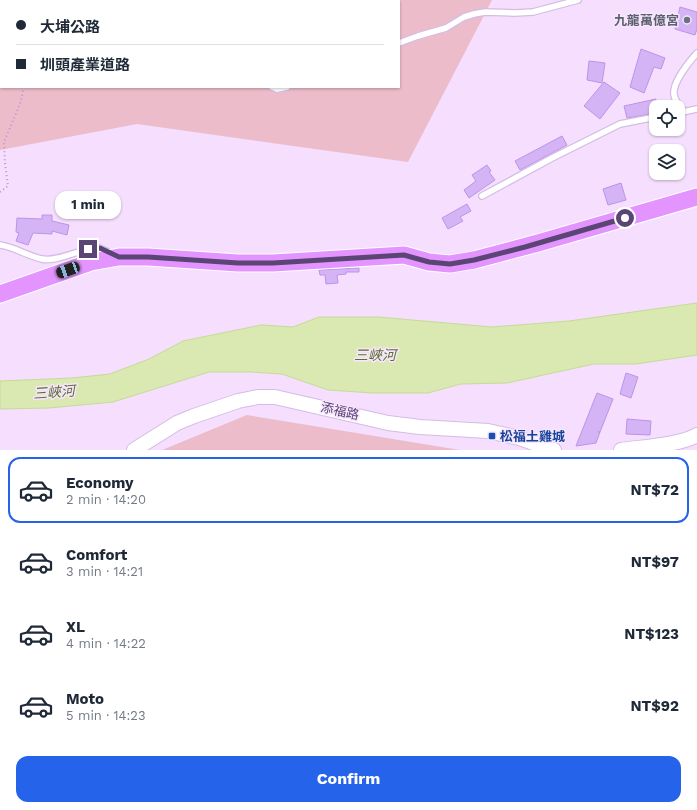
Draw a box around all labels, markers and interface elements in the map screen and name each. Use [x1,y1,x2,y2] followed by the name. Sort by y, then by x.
[614,13,679,28] place label: 九龍萬億宮
[682,15,692,25] marker: 九龍萬億宮
[40,18,100,36] text: 大埔公路
[40,56,130,74] text: 圳頭產業道路
[649,100,685,180] map controls
[649,100,685,136] button: locate
[649,144,685,180] button: layers
[55,191,121,219] callout: 1 min
[71,197,105,212] text: 1 min
[616,209,634,227] route start
[79,240,97,258] route end
[55,260,81,280] car
[354,347,399,363] water label: 三峽河
[32,382,78,401] water label: 三峽河
[319,399,361,423] street label: 添福路
[500,429,565,444] place label: 松福土雞城
[487,431,497,441] marker: 松福土雞城
[18,472,54,508] icon: car
[66,474,133,492] text: Economy
[631,481,679,499] text: NT$72
[66,492,146,507] text: 2 min · 14:20
[18,544,54,580] icon: car
[66,546,127,564] text: Comfort
[631,553,679,571] text: NT$97
[66,564,143,579] text: 3 min · 14:21
[18,616,54,652] icon: car
[66,618,85,636] text: XL
[624,625,679,643] text: NT$123
[66,636,146,651] text: 4 min · 14:22
[18,688,54,724] icon: car
[66,690,104,708] text: Moto
[630,697,679,715] text: NT$92
[66,708,145,723] text: 5 min · 14:23
[16,756,681,802] button: Confirm

